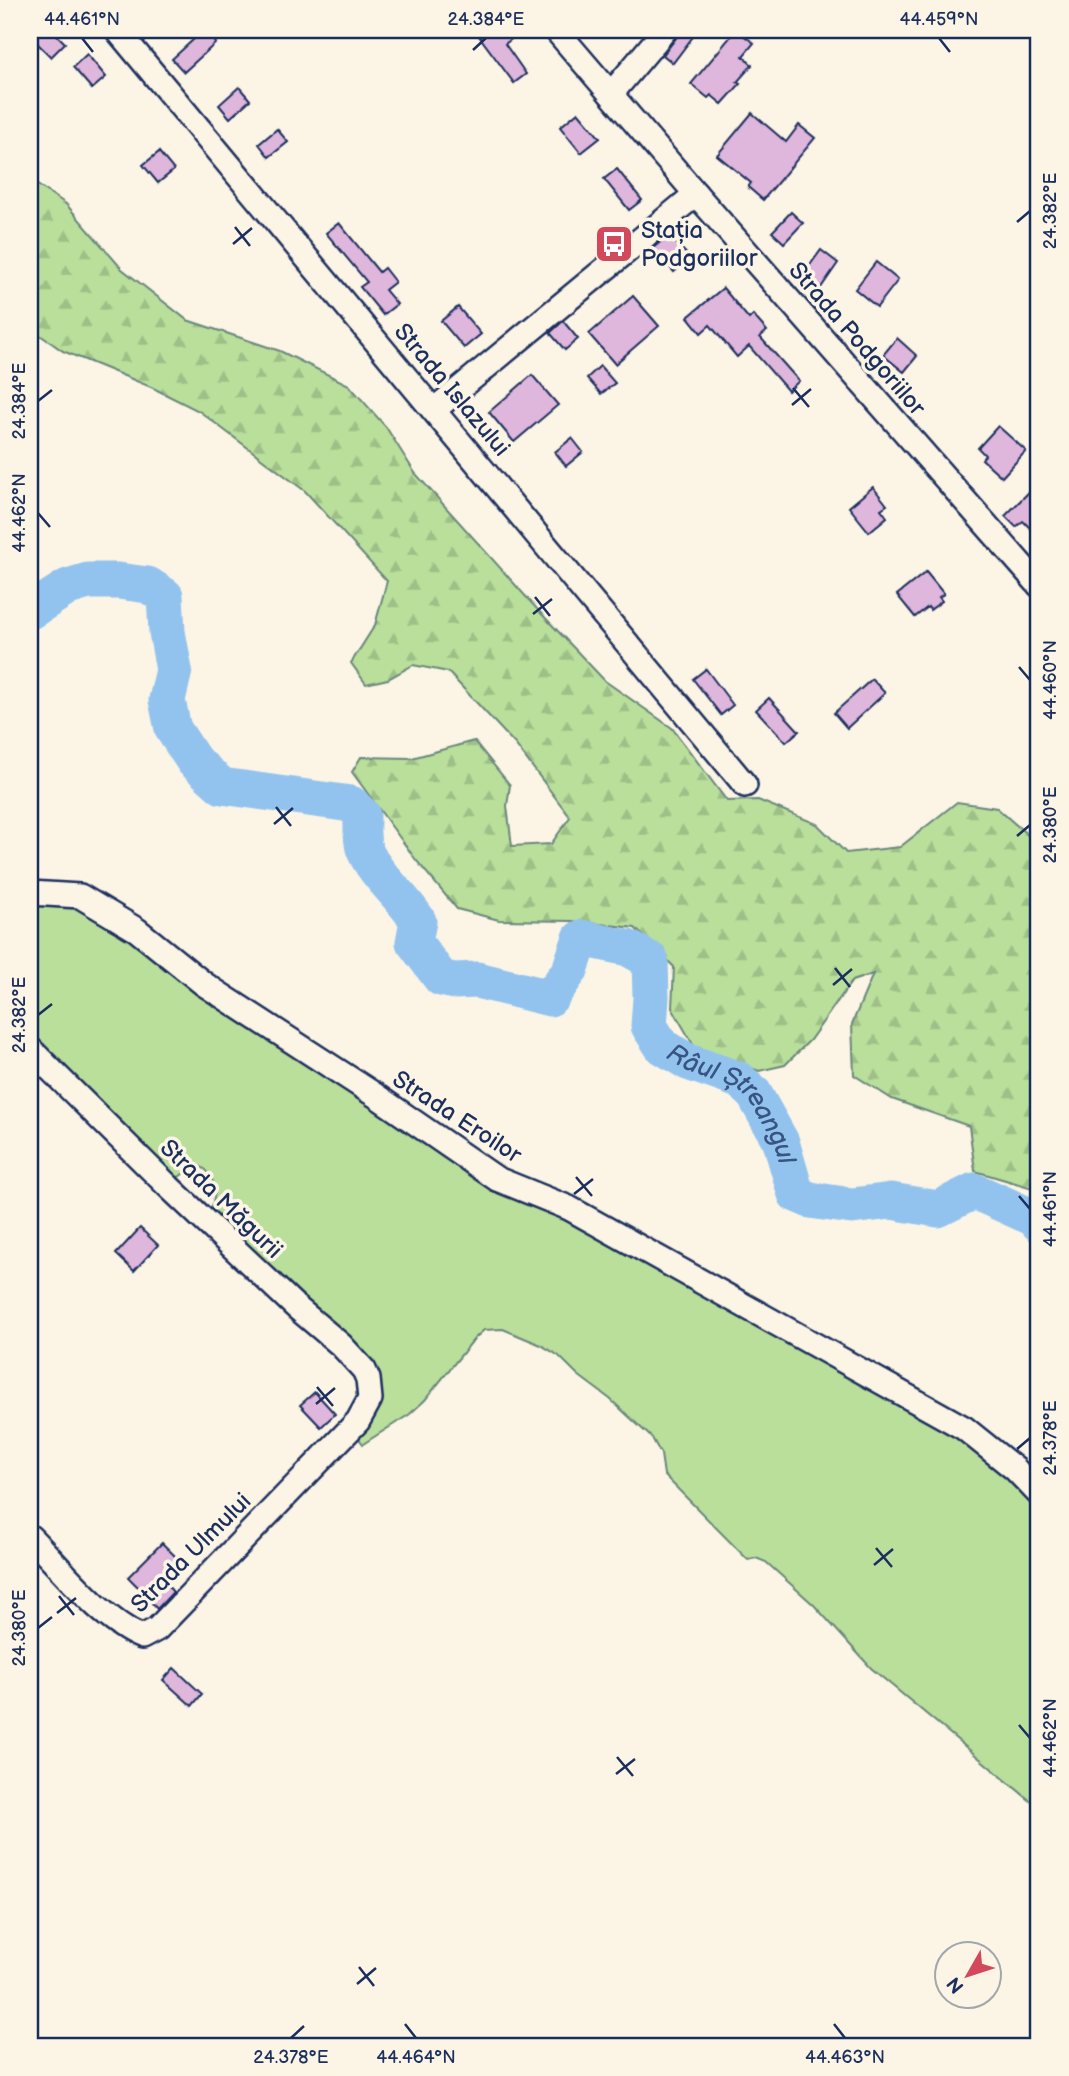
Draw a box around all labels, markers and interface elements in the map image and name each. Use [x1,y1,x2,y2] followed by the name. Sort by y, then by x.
[44,9,120,30] text: 44.461°N
[448,9,525,30] text: 24.384°E
[899,9,979,30] text: 44.459°N
[1040,173,1061,249] text: 24.382°E
[641,216,758,273] place label: Stația Podgoriilor
[593,223,635,265] bus stop icon: Stația Podgoriilor
[782,256,932,422] street label: Strada Podgoriilor
[388,318,516,462] street label: Strada Islazului
[9,362,30,439] text: 24.384°E
[9,473,30,553] text: 44.462°N
[1040,640,1061,720] text: 44.460°N
[1040,786,1061,864] text: 24.380°E
[9,977,30,1053] text: 24.382°E
[661,1037,802,1168] water label: Râul Ștreangul
[387,1064,527,1170] street label: Strada Eroilor
[154,1133,288,1265] street label: Strada Măgurii
[1040,1171,1061,1247] text: 44.461°N
[1040,1400,1061,1476] text: 24.378°E
[125,1487,257,1619] street label: Strada Ulmului
[9,1589,30,1667] text: 24.380°E
[1040,1698,1061,1778] text: 44.462°N
[932,1940,1002,2010] north arrow
[943,1972,969,1998] text: N
[253,2047,329,2068] text: 24.378°E
[376,2047,456,2068] text: 44.464°N
[805,2047,885,2068] text: 44.463°N

